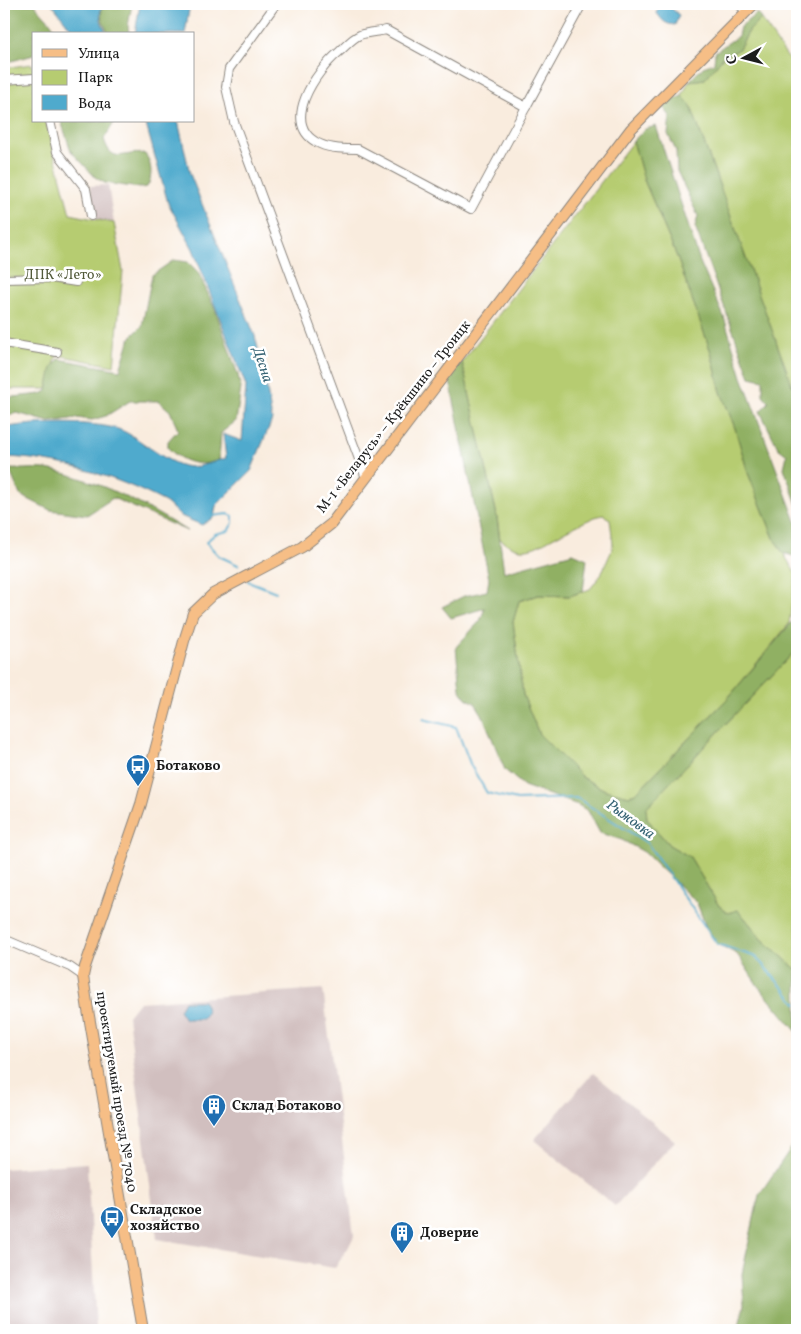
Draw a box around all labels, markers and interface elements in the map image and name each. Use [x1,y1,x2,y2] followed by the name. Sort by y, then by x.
[32,32,195,122] legend
[718,32,768,82] north arrow
[78,44,120,65] text: Улица
[723,54,743,65] text: С
[78,68,113,89] text: Парк
[78,94,111,115] text: Вода
[24,266,102,285] park label: ДПК «Лето»
[313,316,476,517] street label: М-1 «Беларусь» – Крёкшино – Троицк
[246,344,278,385] water label: Десна
[125,753,151,787] bus stop icon: Ботаково
[156,757,221,776] place label: Ботаково
[601,795,659,845] water label: Рыжовка
[91,990,141,1194] street label: проектируемый проезд № 7040
[201,1093,227,1127] building icon: Склад Ботаково
[232,1097,341,1116] place label: Склад Ботаково
[130,1201,202,1236] place label: Складское хозяйство
[99,1205,125,1239] bus stop icon: Складское хозяйство
[389,1220,415,1254] building icon: Доверие
[420,1224,479,1243] place label: Доверие

